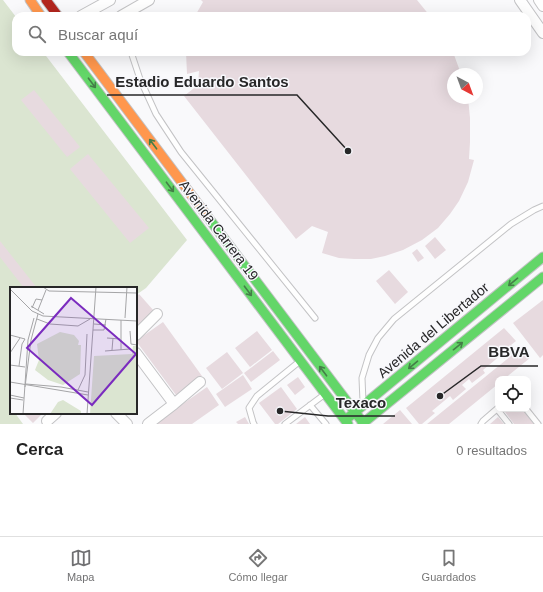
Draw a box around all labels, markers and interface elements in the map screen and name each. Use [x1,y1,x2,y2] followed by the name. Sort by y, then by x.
[12,12,531,56] search box
[26,23,48,45] icon: search
[58,26,138,43] text: Buscar aquí
[107,68,297,95] callout: Estadio Eduardo Santos
[447,68,483,104] north arrow
[115,73,289,90] text: Estadio Eduardo Santos
[87,78,96,89] one-way arrow
[149,138,157,149] one-way arrow
[176,177,262,283] street label: Avenida Carrera 19
[165,182,174,193] one-way arrow
[507,278,518,287] one-way arrow
[374,279,492,381] street label: Avenida del Libertador
[244,285,252,296] one-way arrow
[10,287,137,414] inset map
[481,339,538,366] callout: BBVA
[452,342,463,351] one-way arrow
[488,343,530,360] text: BBVA
[407,360,418,369] one-way arrow
[319,365,328,376] one-way arrow
[495,376,531,412] map controls
[495,376,531,412] button: locate
[328,389,395,416] callout: Texaco
[336,394,386,411] text: Texaco
[16,440,63,459] text: Cerca
[456,443,527,458] text: 0 resultados
[67,547,94,583] tab: Mapa
[228,547,288,583] tab: Cómo llegar
[422,547,476,583] tab: Guardados

